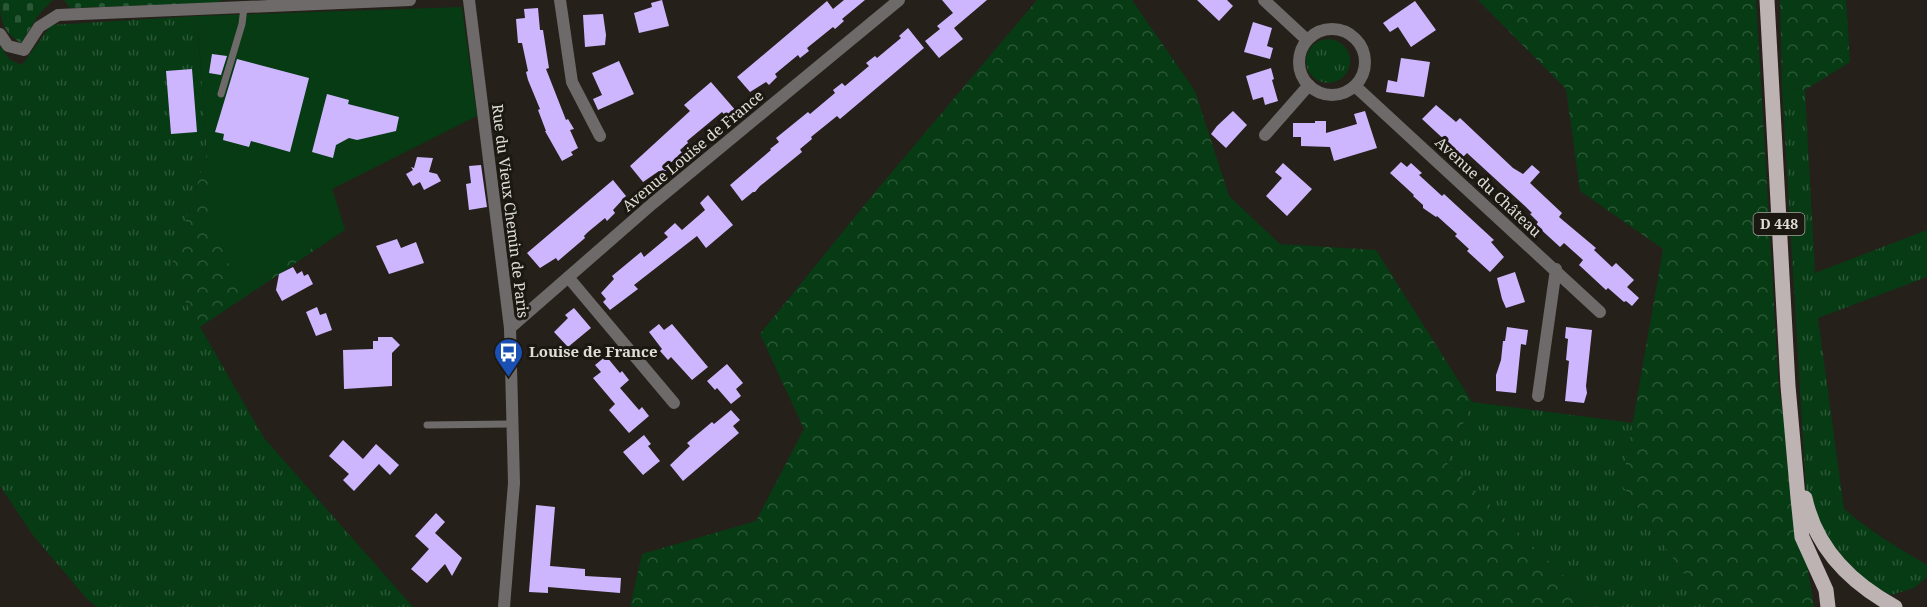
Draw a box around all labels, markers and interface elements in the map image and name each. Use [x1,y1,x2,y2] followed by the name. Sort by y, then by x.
[617,85,767,215] street label: Avenue Louise de France
[488,103,534,319] street label: Rue du Vieux Chemin de Paris
[1431,132,1547,241] street label: Avenue du Château
[1754,213,1804,235] road number: D 448
[492,336,524,378] bus stop icon: Louise de France
[529,341,658,361] place label: Louise de France

